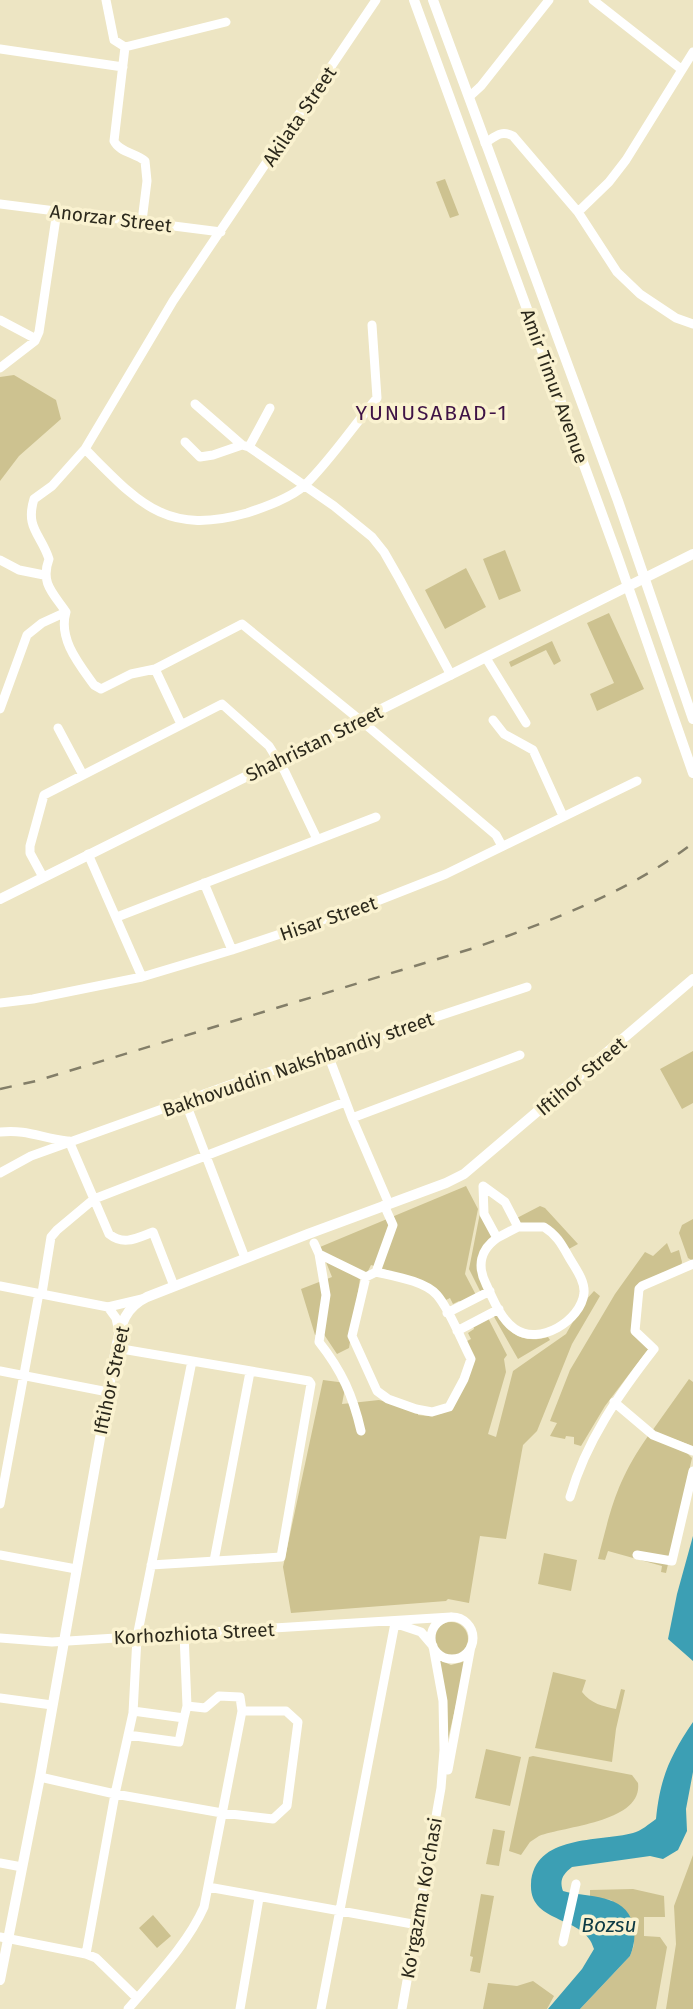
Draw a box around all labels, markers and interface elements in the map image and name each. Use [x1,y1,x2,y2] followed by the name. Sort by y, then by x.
[258,62,341,171] street label: Аkilata Street
[49,200,173,237] street label: Anorzar Street
[516,306,593,467] street label: Amir Timur Avenue
[355,400,509,426] district label: YUNUSABAD-1
[242,700,386,787] street label: Shahristan Street
[277,891,380,946] street label: Hisar Street
[160,1007,437,1122] street label: Bakhovuddin Nakshbandiy street
[532,1032,631,1121] street label: Iftihor Street
[89,1324,134,1436] street label: Iftihor Street
[113,1618,275,1649] street label: Korhozhiota Street
[396,1816,447,1980] street label: Ko'rgazma Ko'chasi
[581,1912,637,1938] water label: Bozsu

